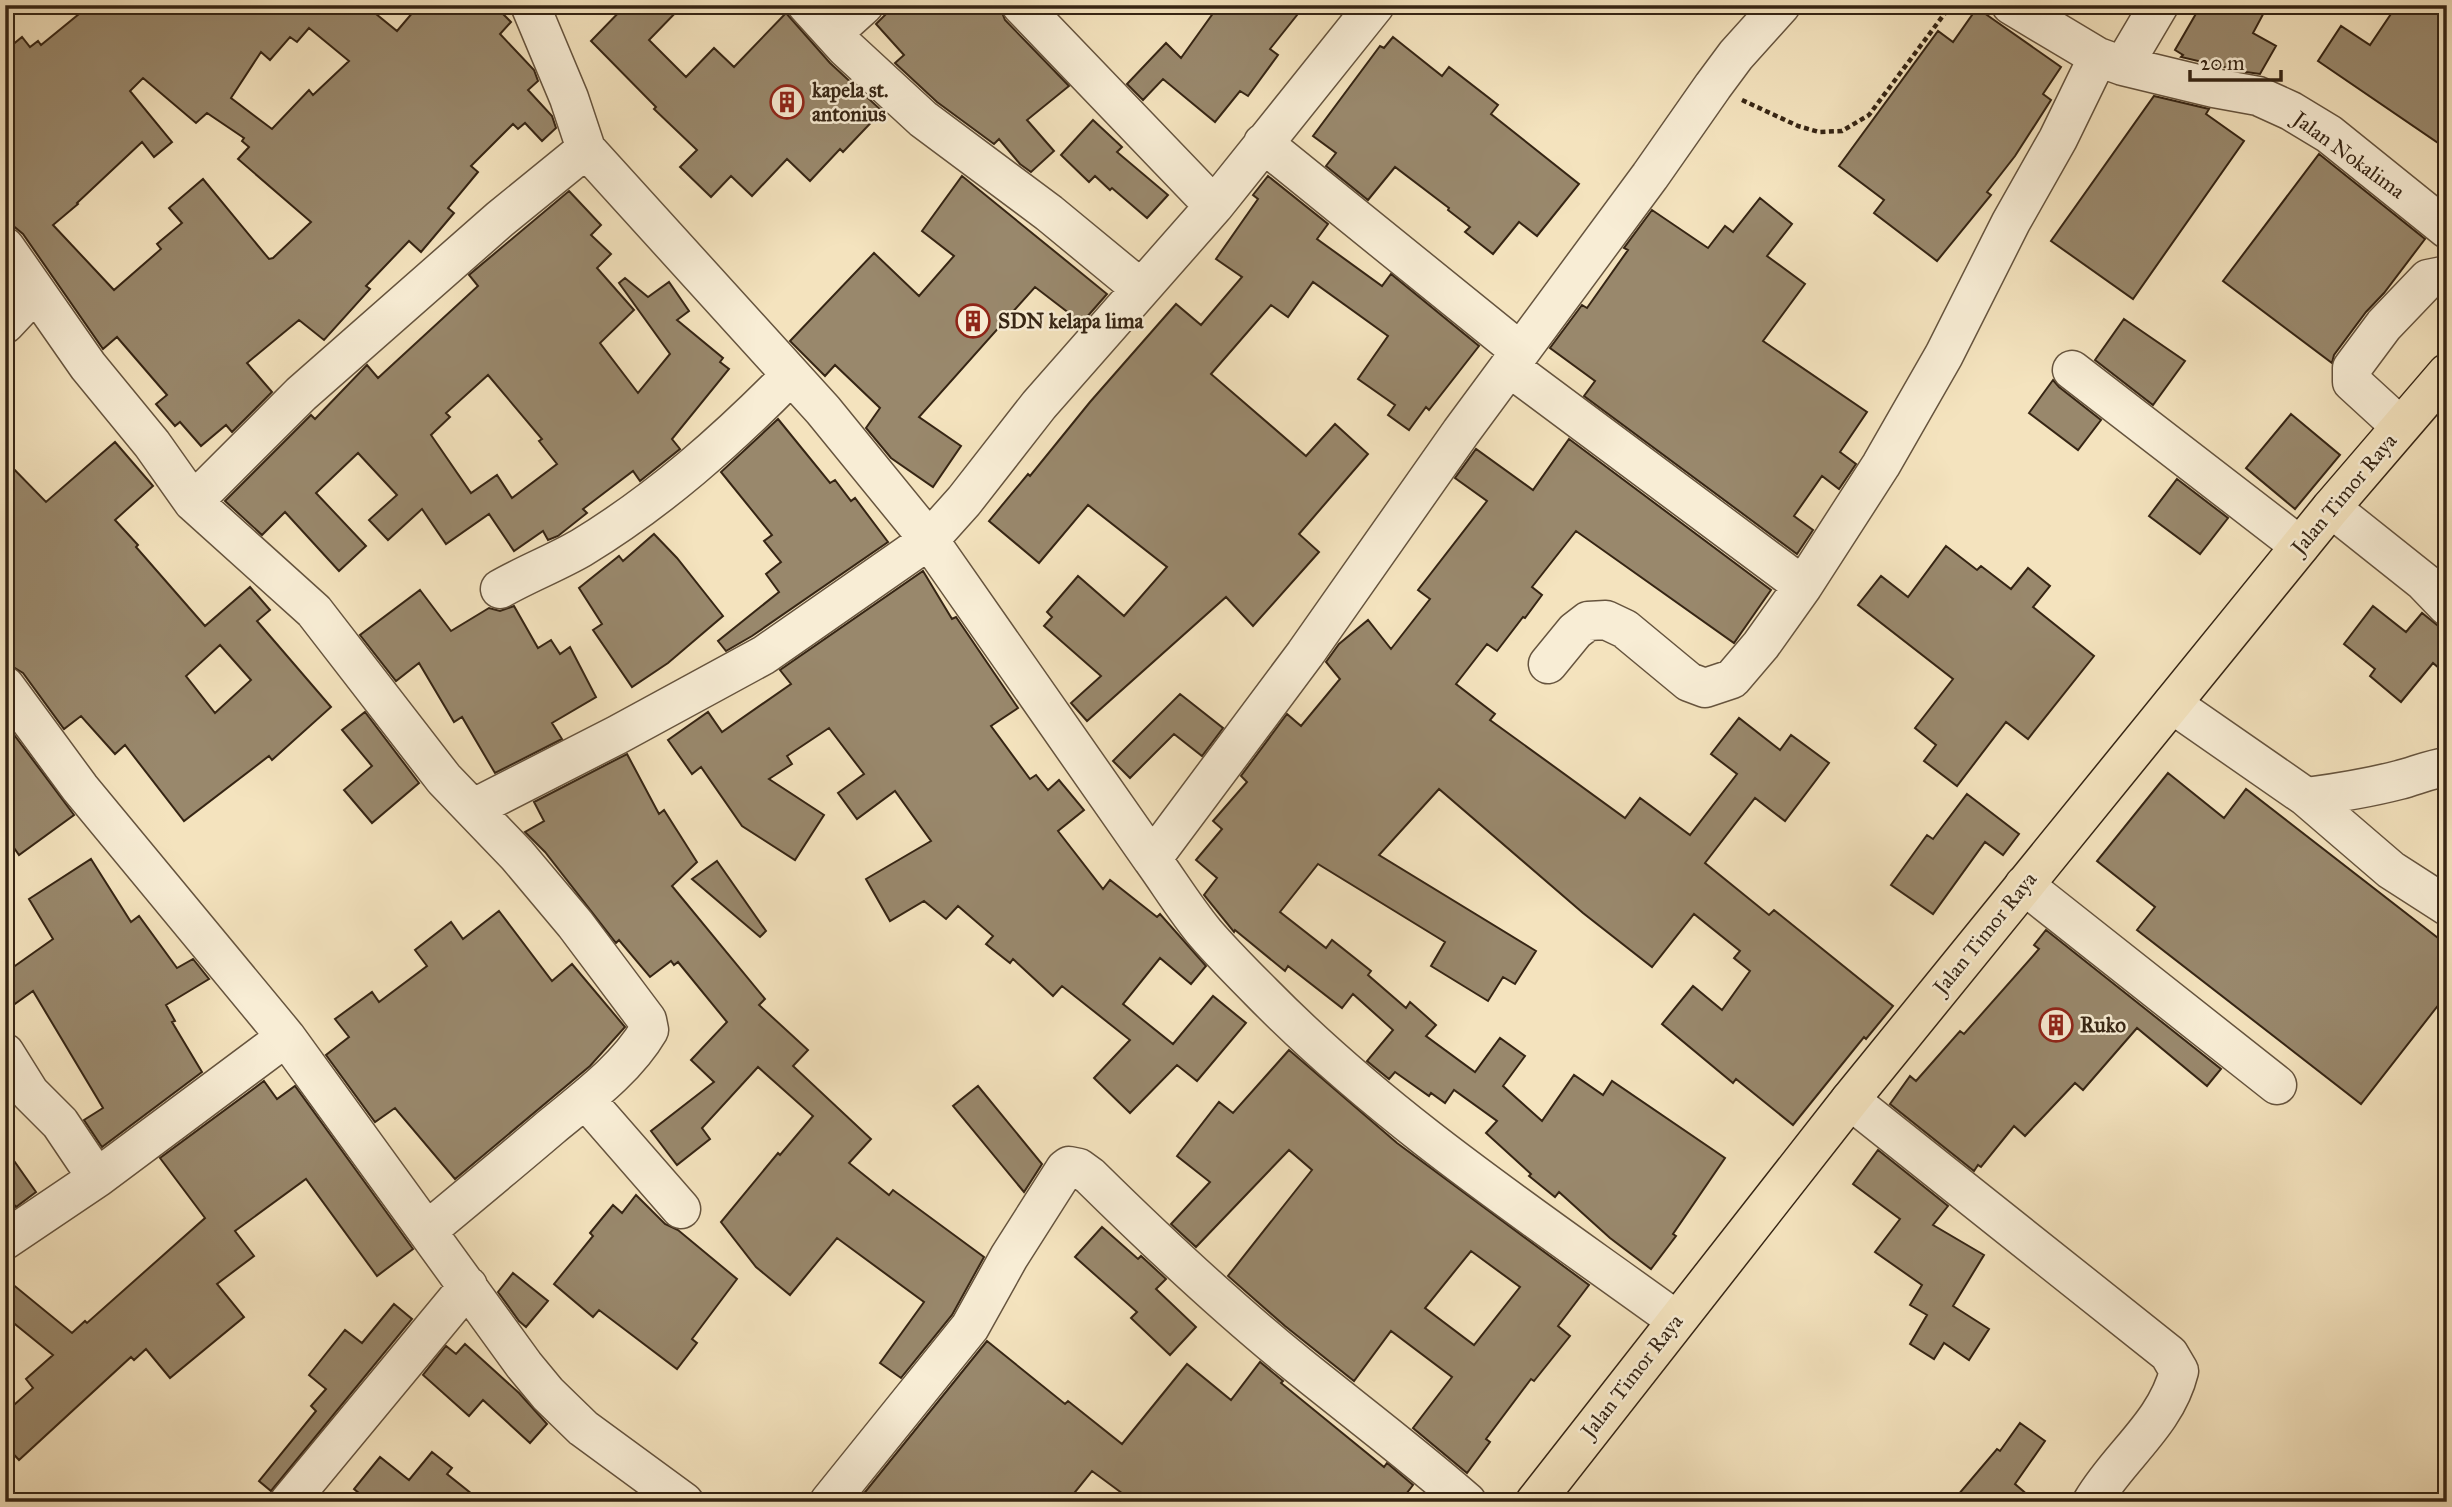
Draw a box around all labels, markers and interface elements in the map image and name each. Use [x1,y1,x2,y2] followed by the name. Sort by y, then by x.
[2190,38,2280,82] scale bar
[2200,50,2245,76] text: 20 m
[812,77,888,127] place label: kapela st. antonius
[768,83,806,121] building icon: kapela st. antonius
[2286,105,2410,204] street label: Jalan Nokalima
[954,302,992,340] building icon: SDN kelapa lima
[998,308,1145,334] place label: SDN kelapa lima
[2285,428,2402,561] street label: Jalan Timor Raya
[1926,866,2042,1001] street label: Jalan Timor Raya
[2037,1006,2075,1044] building icon: Ruko
[2080,1012,2126,1038] place label: Ruko
[1574,1309,1689,1445] street label: Jalan Timor Raya

